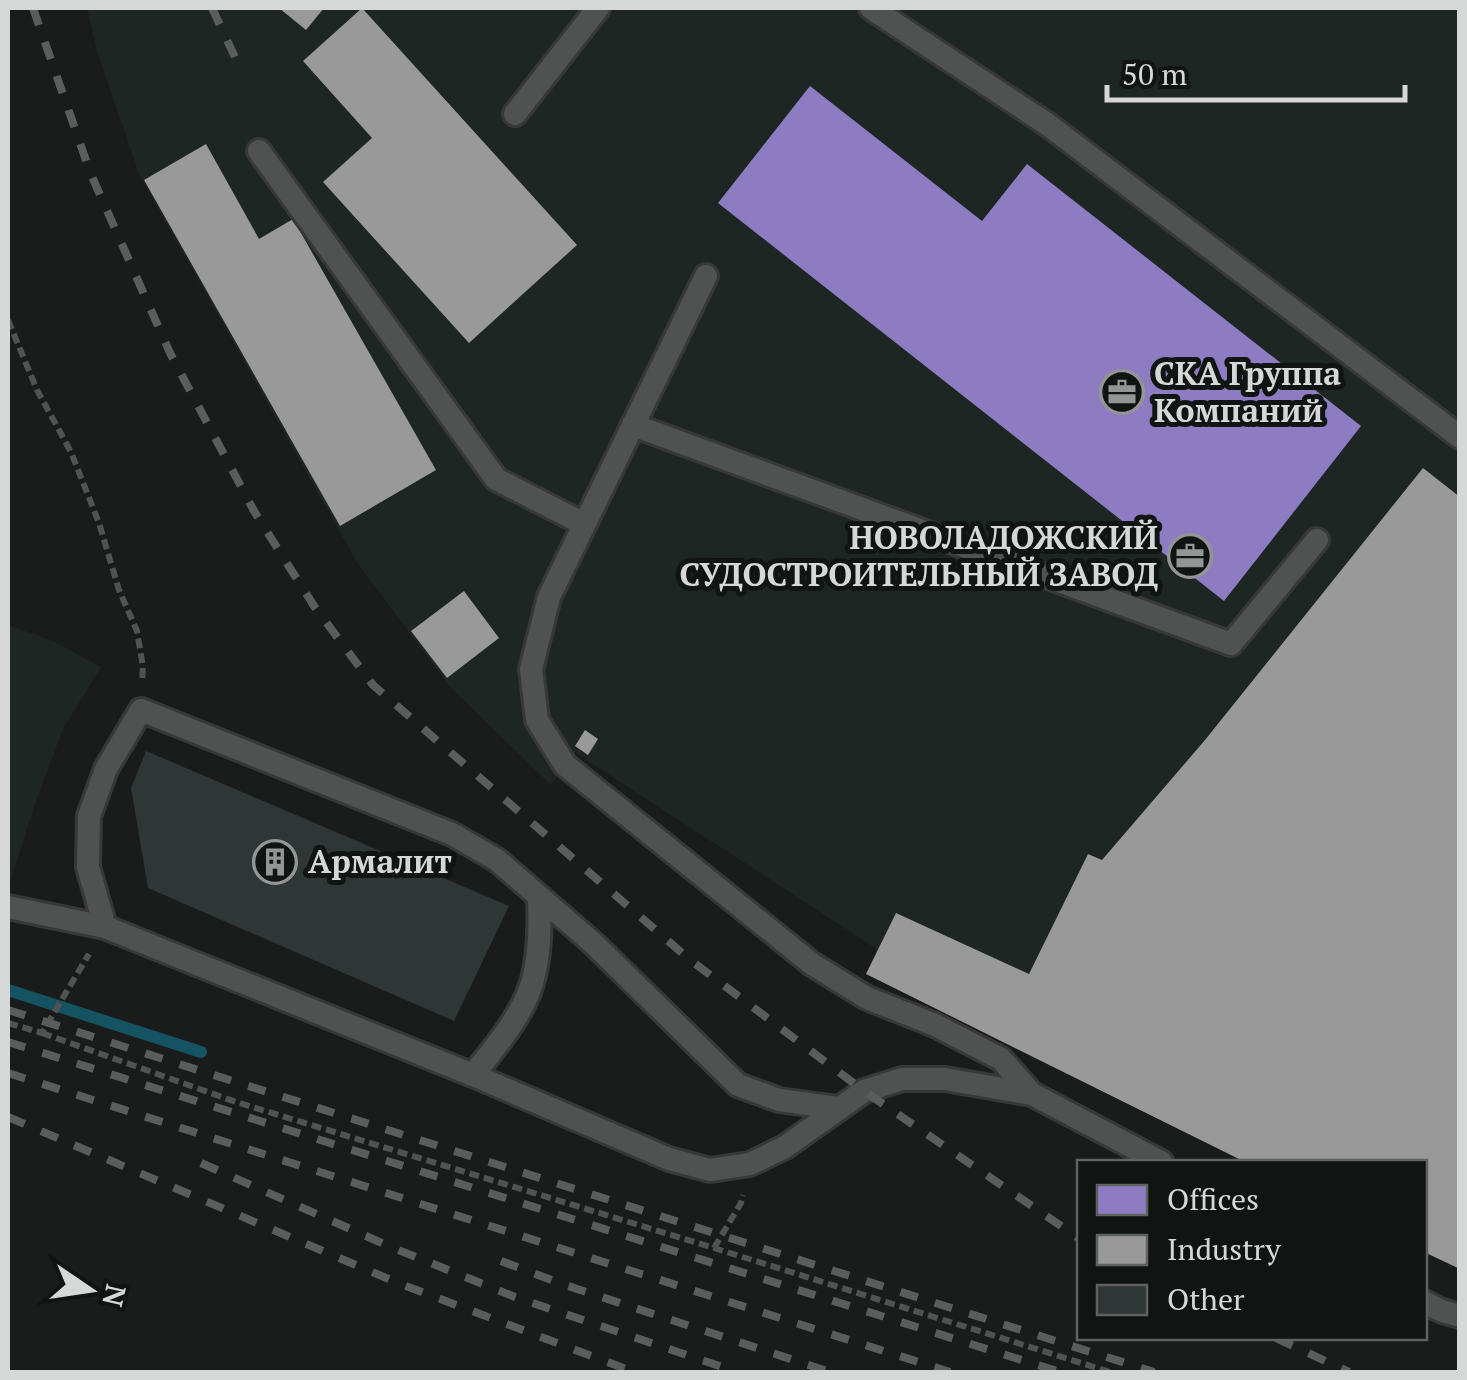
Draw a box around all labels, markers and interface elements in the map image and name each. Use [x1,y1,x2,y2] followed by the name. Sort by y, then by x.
[1107,40,1404,102] scale bar
[1122,54,1187,94] text: 50 m
[1154,352,1341,431] place label: СКА Группа Компаний
[1099,369,1145,415] office icon: СКА Группа Компаний
[680,516,1158,595] place label: НОВОЛАДОЖСКИЙ СУДОСТРОИТЕЛЬНЫЙ ЗАВОД
[1167,533,1213,579] office icon: НОВОЛАДОЖСКИЙ СУДОСТРОИТЕЛЬНЫЙ ЗАВОД
[252,839,298,885] building icon: Армалит
[308,840,452,882] place label: Армалит
[1077,1160,1427,1340] legend
[1167,1179,1259,1219] text: Offices
[1167,1229,1281,1269] text: Industry
[40,1240,140,1340] north arrow
[1167,1279,1245,1319] text: Other
[94,1281,135,1310] text: N

